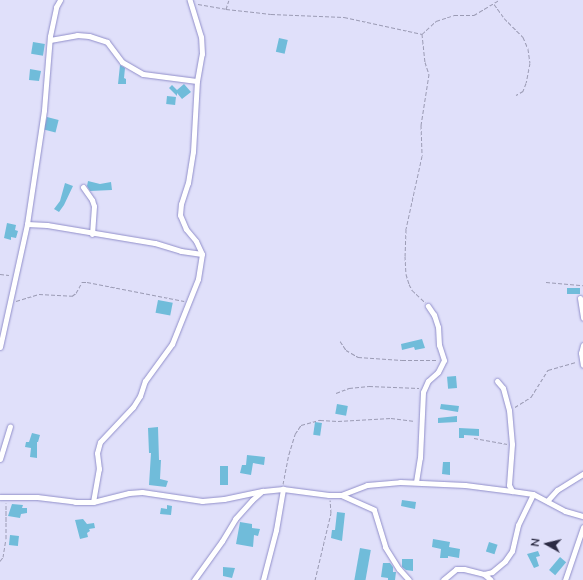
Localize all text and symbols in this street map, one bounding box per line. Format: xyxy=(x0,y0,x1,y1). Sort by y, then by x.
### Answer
north arrow xyxy=(527,524,567,564)
text: N xyxy=(528,537,543,547)

